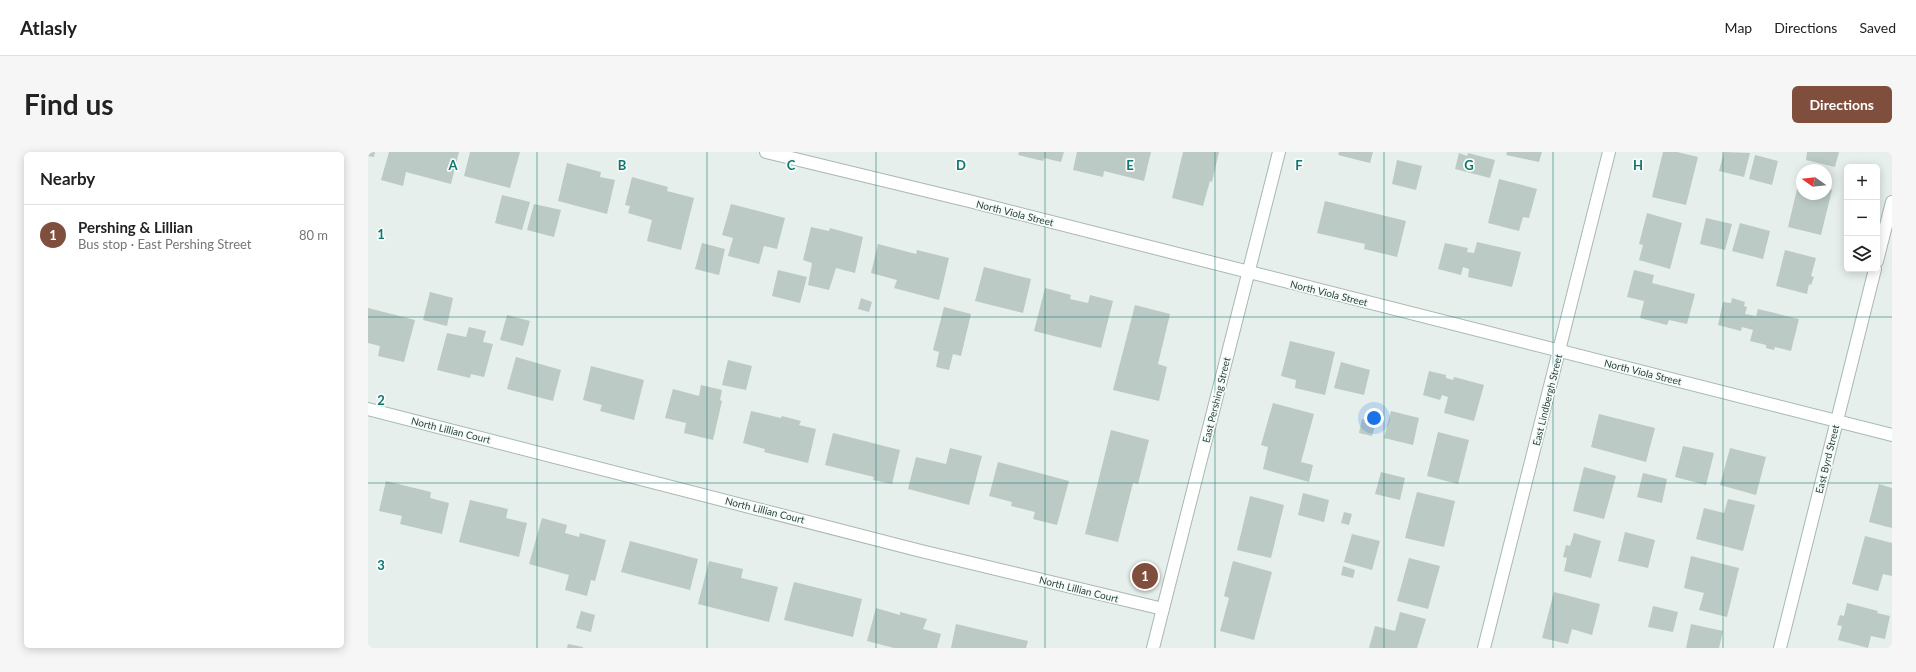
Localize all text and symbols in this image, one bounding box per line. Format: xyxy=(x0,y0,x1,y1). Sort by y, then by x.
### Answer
text: Atlasly xyxy=(20,16,77,39)
text: Map xyxy=(1725,19,1752,36)
text: Directions xyxy=(1774,19,1837,36)
text: Saved xyxy=(1859,19,1896,36)
button: Directions xyxy=(1792,86,1892,123)
text: Find us xyxy=(24,87,114,121)
text: A xyxy=(447,157,458,173)
text: B xyxy=(618,157,627,173)
text: C xyxy=(787,157,796,173)
text: D xyxy=(956,157,966,173)
text: E xyxy=(1126,157,1134,173)
text: F xyxy=(1295,157,1303,173)
text: G xyxy=(1464,157,1474,173)
text: H xyxy=(1633,157,1643,173)
north arrow xyxy=(1796,164,1832,200)
map controls xyxy=(1844,164,1880,272)
button: + xyxy=(1844,164,1880,200)
text: Nearby xyxy=(40,168,95,189)
street label: North Viola Street xyxy=(975,198,1055,229)
button: − xyxy=(1844,200,1880,236)
text: Pershing & Lillian xyxy=(78,218,193,236)
text: 1 xyxy=(377,226,385,242)
text: 1 xyxy=(49,227,57,243)
text: 80 m xyxy=(299,227,328,243)
text: Bus stop · East Pershing Street xyxy=(78,236,252,252)
button: layers xyxy=(1844,236,1880,272)
street label: North Viola Street xyxy=(1289,278,1369,309)
street label: East Lindbergh Street xyxy=(1530,353,1564,447)
street label: East Pershing Street xyxy=(1200,356,1233,444)
street label: North Viola Street xyxy=(1603,357,1683,388)
text: 2 xyxy=(377,392,385,408)
your location xyxy=(1364,408,1384,428)
street label: North Lillian Court xyxy=(410,414,492,446)
street label: East Byrd Street xyxy=(1813,423,1841,495)
street label: North Lillian Court xyxy=(724,494,806,526)
text: 3 xyxy=(377,557,385,573)
pin: 1 xyxy=(1132,561,1158,591)
street label: North Lillian Court xyxy=(1038,573,1120,605)

